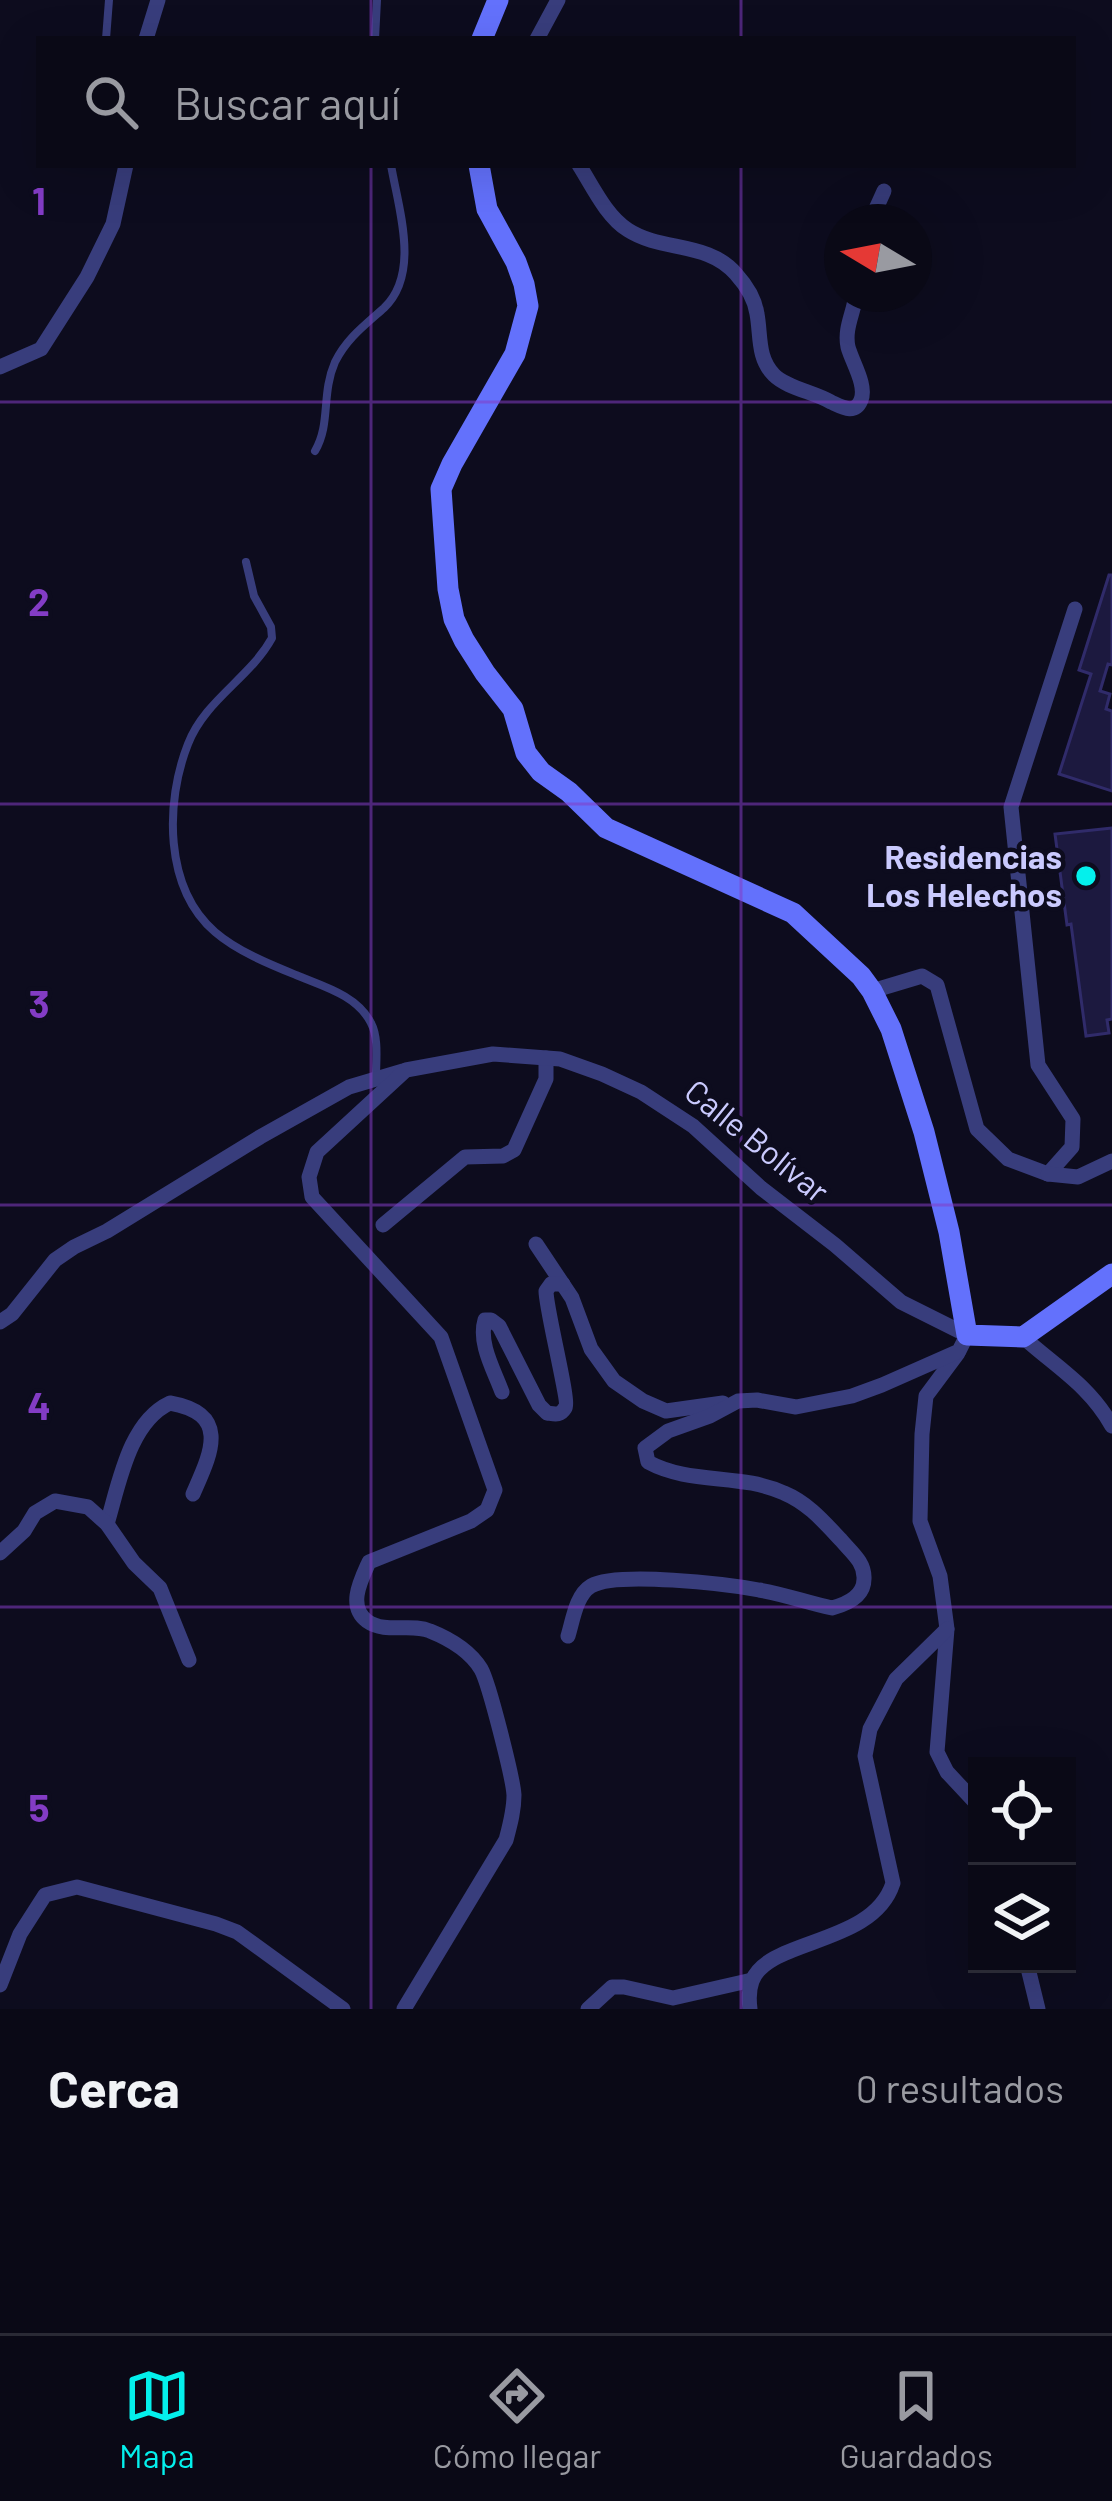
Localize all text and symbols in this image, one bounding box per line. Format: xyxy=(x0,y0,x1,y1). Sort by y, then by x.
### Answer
search box xyxy=(36,36,1076,168)
icon: search xyxy=(78,69,144,135)
text: Buscar aquí xyxy=(174,75,401,129)
text: 1 xyxy=(32,176,46,223)
north arrow xyxy=(824,204,932,312)
text: 2 xyxy=(28,577,50,624)
place label: Residencias Los Helechos xyxy=(866,836,1062,914)
marker: Residencias Los Helechos xyxy=(1073,863,1099,889)
text: 3 xyxy=(28,979,50,1026)
street label: Calle Bolívar xyxy=(678,1070,838,1210)
text: 4 xyxy=(27,1381,51,1428)
map controls xyxy=(968,1757,1076,1973)
button: locate xyxy=(968,1757,1076,1865)
text: 5 xyxy=(28,1783,50,1830)
button: layers xyxy=(968,1865,1076,1973)
text: Cerca xyxy=(48,2057,180,2118)
text: 0 resultados xyxy=(856,2064,1064,2111)
tab: Mapa xyxy=(119,2363,195,2475)
tab: Cómo llegar xyxy=(433,2363,601,2475)
tab: Guardados xyxy=(840,2363,993,2475)

